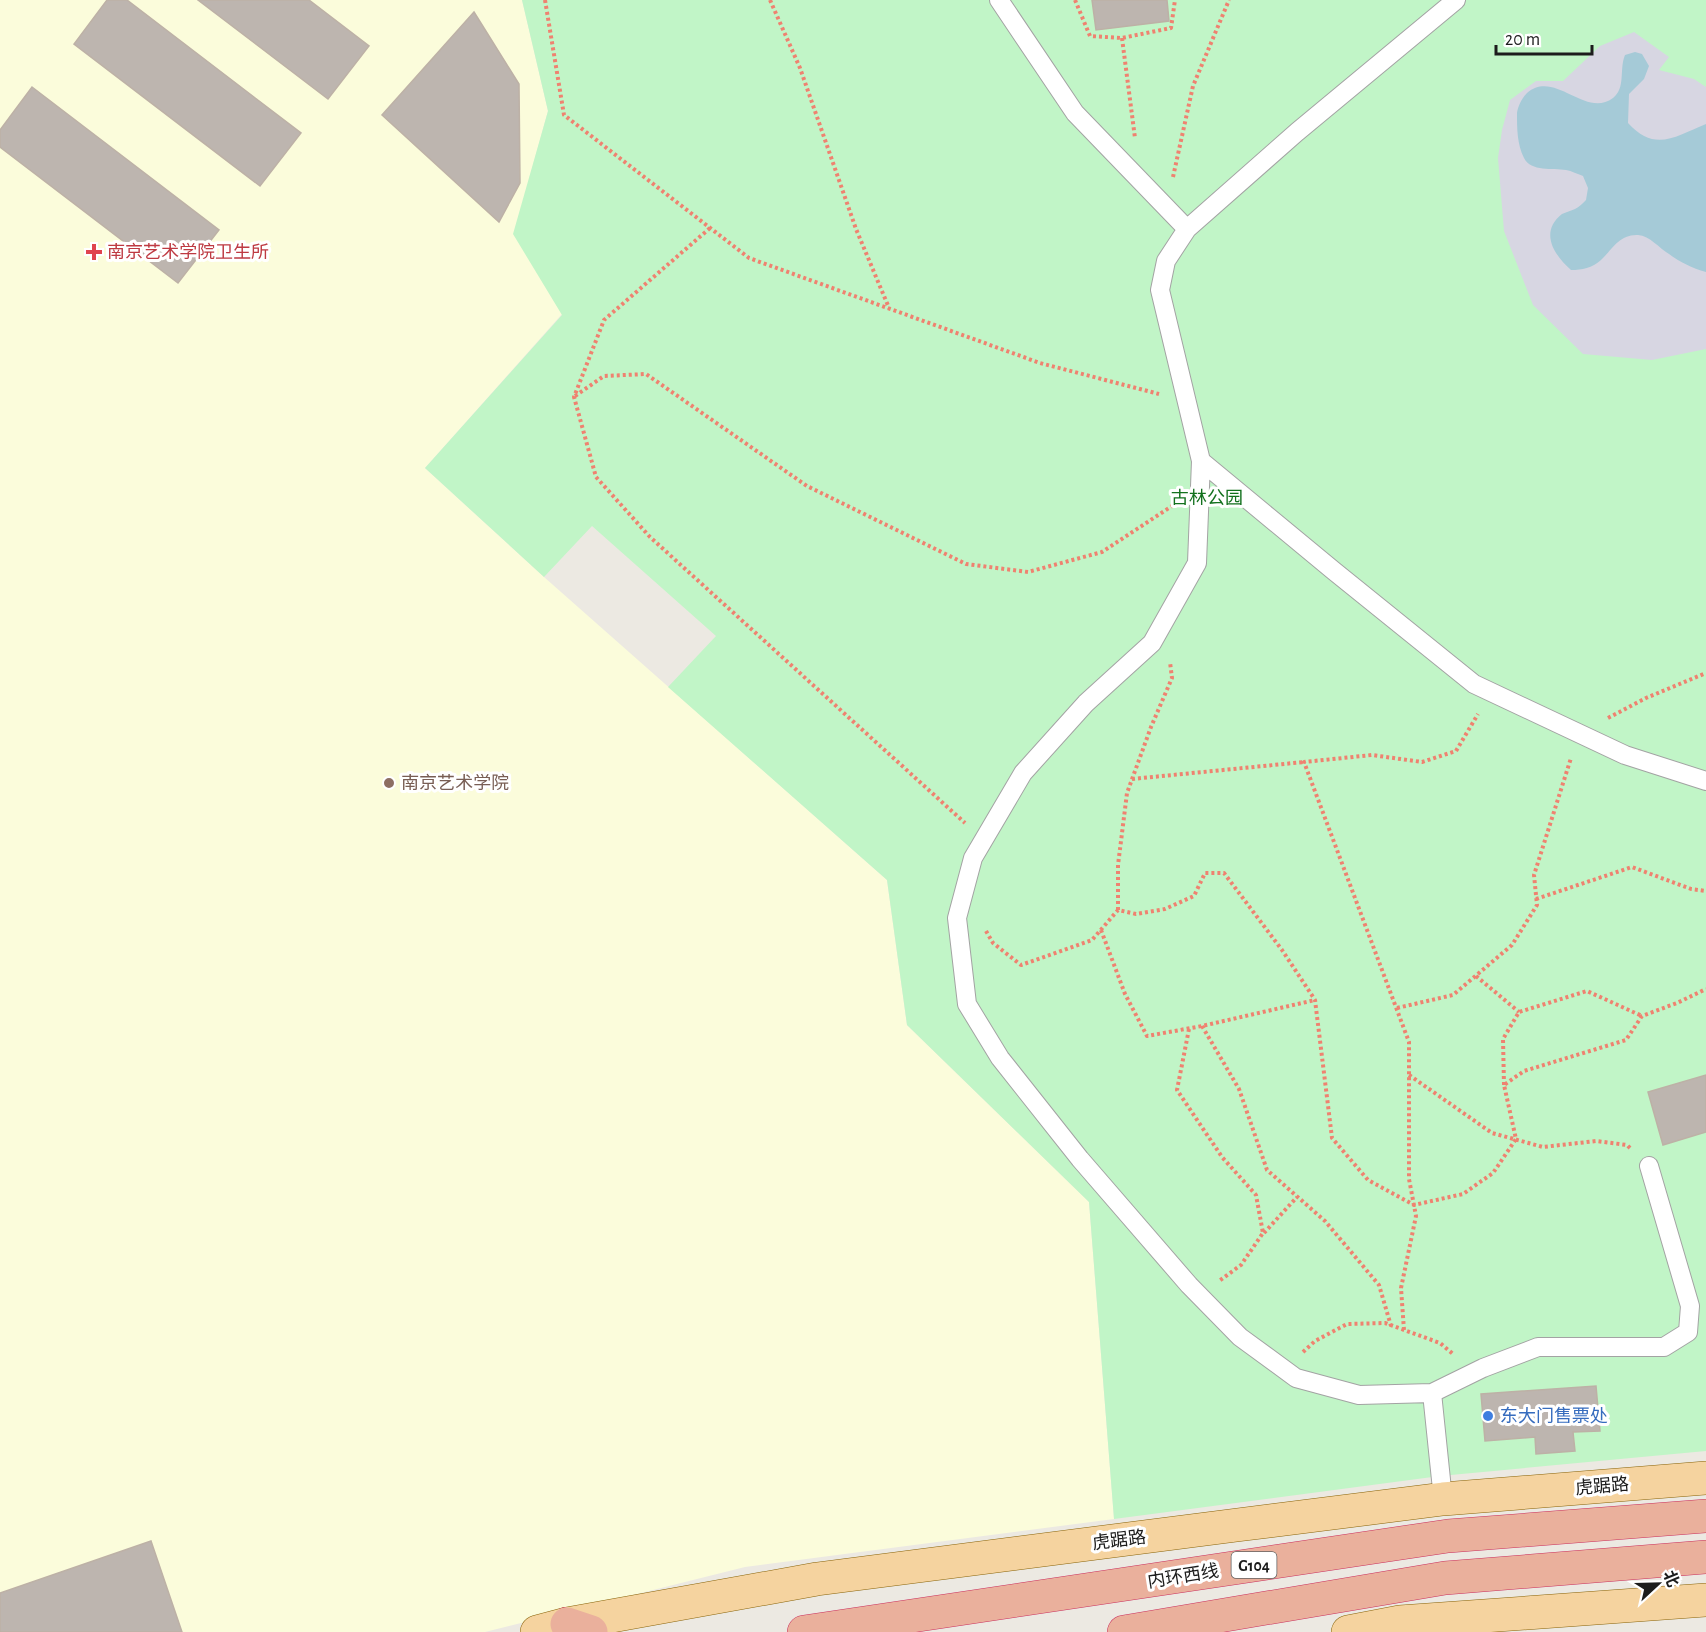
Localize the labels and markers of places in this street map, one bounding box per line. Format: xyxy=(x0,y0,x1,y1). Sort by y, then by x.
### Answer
place label: 南京艺术学院卫生所 xyxy=(107,242,269,262)
marker: 南京艺术学院卫生所 xyxy=(85,243,103,261)
place label: 南京艺术学院 xyxy=(401,773,509,793)
marker: 南京艺术学院 xyxy=(382,776,396,790)
place label: 东大门售票处 xyxy=(1500,1406,1608,1426)
marker: 东大门售票处 xyxy=(1481,1409,1495,1423)

